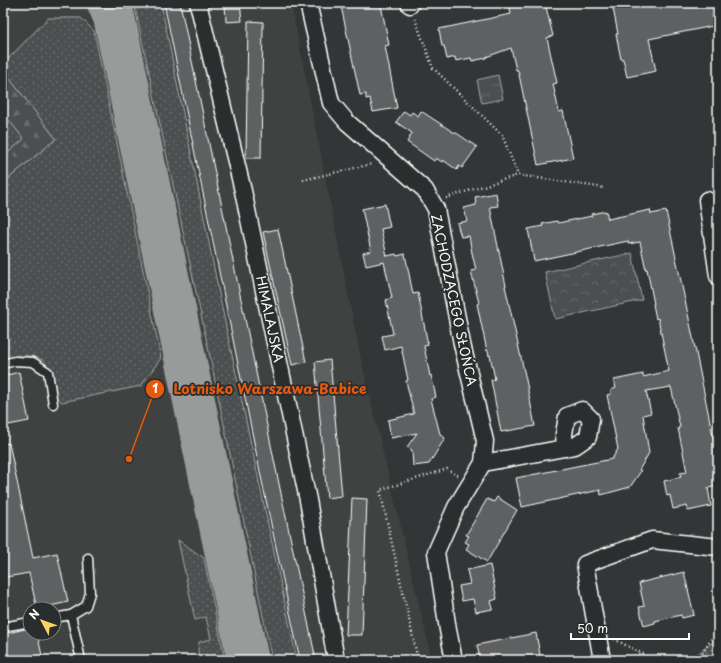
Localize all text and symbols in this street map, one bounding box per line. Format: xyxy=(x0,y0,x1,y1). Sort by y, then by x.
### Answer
street label: ZACHODZĄCEGO SŁOŃCA xyxy=(427,212,482,388)
street label: HIMALAJSKA xyxy=(252,274,289,364)
callout: Lotnisko Warszawa-Babice xyxy=(145,376,375,402)
text: Lotnisko Warszawa-Babice xyxy=(173,378,367,399)
text: 1 xyxy=(152,379,158,397)
north arrow xyxy=(22,601,62,641)
text: N xyxy=(25,605,44,623)
scale bar xyxy=(571,615,689,641)
text: 50 m xyxy=(577,619,608,637)

